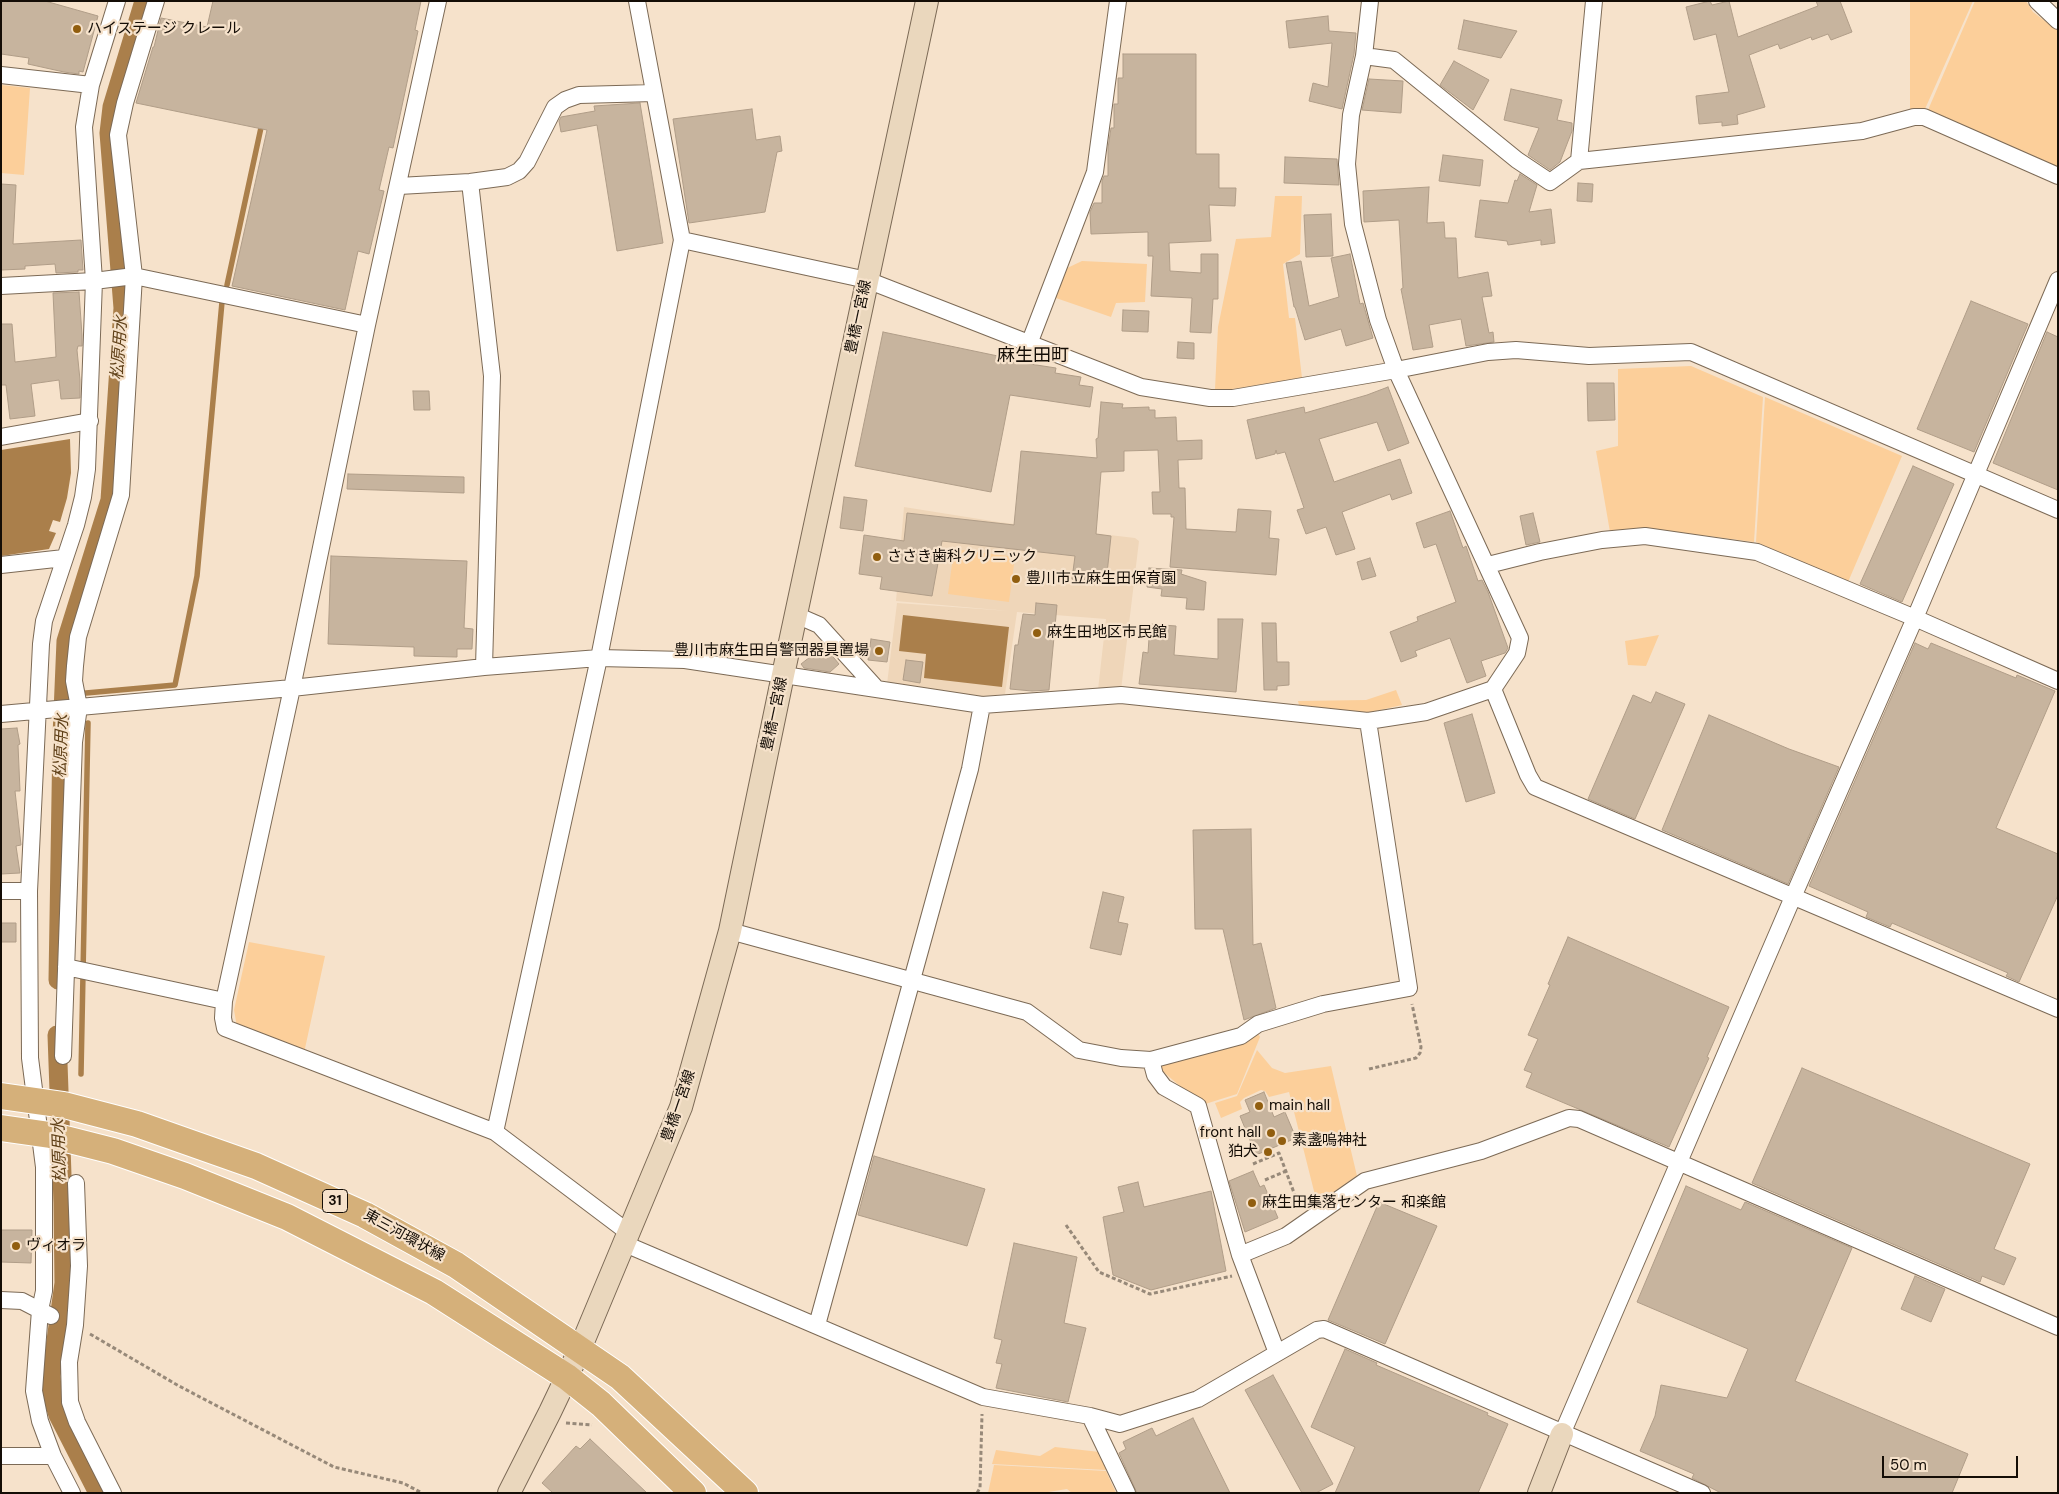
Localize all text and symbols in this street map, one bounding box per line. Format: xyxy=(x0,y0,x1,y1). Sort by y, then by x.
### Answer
place label: ハイステージ クレール xyxy=(87,20,241,38)
marker: ハイステージ クレール xyxy=(71,23,83,35)
street label: 豊橋一宮線 xyxy=(842,278,876,356)
water label: 松原用水 xyxy=(108,315,132,381)
district label: 麻生田町 xyxy=(997,345,1069,367)
place label: ささき歯科クリニック xyxy=(887,548,1037,566)
marker: ささき歯科クリニック xyxy=(871,551,883,563)
place label: 豊川市立麻生田保育園 xyxy=(1026,570,1176,588)
marker: 豊川市立麻生田保育園 xyxy=(1010,573,1022,585)
place label: 麻生田地区市民館 xyxy=(1047,624,1167,642)
marker: 麻生田地区市民館 xyxy=(1031,627,1043,639)
place label: 豊川市麻生田自警団器具置場 xyxy=(674,642,869,660)
marker: 豊川市麻生田自警団器具置場 xyxy=(873,645,885,657)
street label: 豊橋一宮線 xyxy=(758,675,792,753)
water label: 松原用水 xyxy=(51,714,73,778)
street label: 豊橋一宮線 xyxy=(658,1068,700,1144)
place label: main hall xyxy=(1269,1097,1330,1115)
marker: main hall xyxy=(1253,1100,1265,1112)
water label: 松原用水 xyxy=(49,1119,71,1183)
place label: front hall xyxy=(1200,1124,1261,1142)
marker: front hall xyxy=(1265,1127,1277,1139)
place label: 素盞嗚神社 xyxy=(1292,1132,1367,1150)
marker: 素盞嗚神社 xyxy=(1276,1135,1288,1147)
place label: 狛犬 xyxy=(1228,1143,1258,1161)
marker: 狛犬 xyxy=(1262,1146,1274,1158)
road number: 31 xyxy=(322,1190,348,1212)
place label: 麻生田集落センター 和楽館 xyxy=(1262,1194,1446,1212)
marker: 麻生田集落センター 和楽館 xyxy=(1246,1197,1258,1209)
street label: 東三河環状線 xyxy=(360,1206,448,1266)
place label: ヴィオラ xyxy=(26,1237,86,1255)
marker: ヴィオラ xyxy=(10,1240,22,1252)
scale bar xyxy=(1884,1446,2020,1478)
text: 50 m xyxy=(1890,1455,1927,1475)

